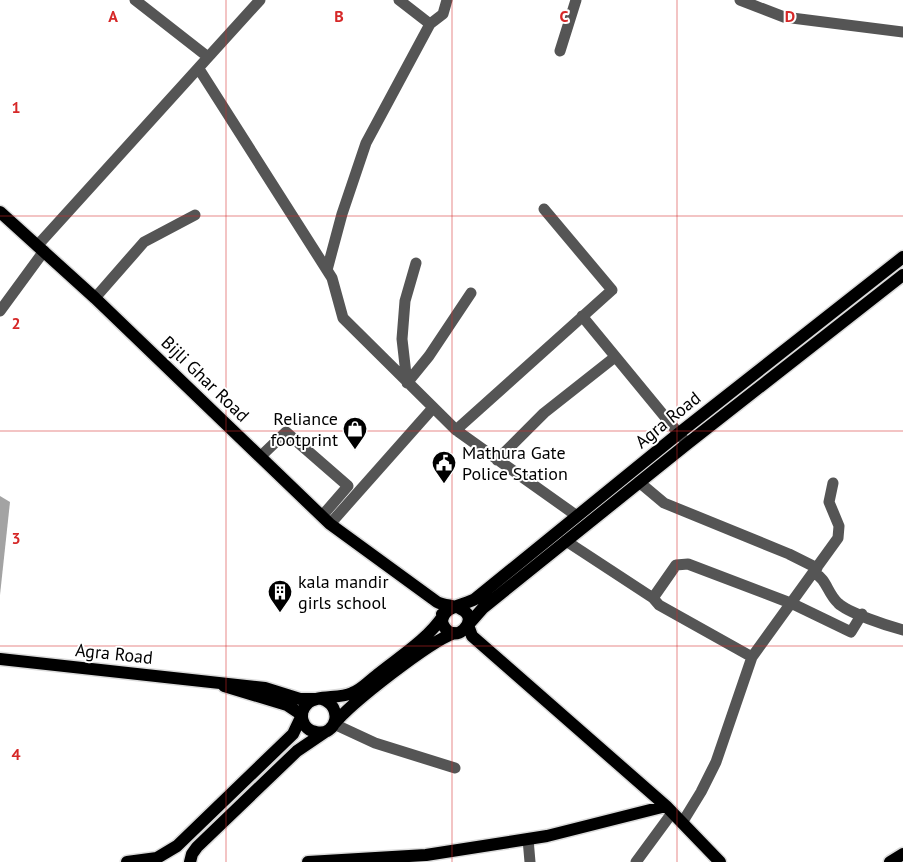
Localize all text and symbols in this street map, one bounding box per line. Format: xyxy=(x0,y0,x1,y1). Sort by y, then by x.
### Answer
text: A xyxy=(108,6,118,26)
text: B xyxy=(334,6,344,26)
text: C xyxy=(560,6,569,26)
text: D xyxy=(785,6,795,26)
text: 1 xyxy=(11,97,21,117)
text: 2 xyxy=(11,313,21,333)
street label: Bijli Ghar Road xyxy=(156,331,254,426)
street label: Agra Road xyxy=(630,386,705,453)
place label: Reliance footprint xyxy=(270,407,338,451)
shop icon: Reliance footprint xyxy=(342,416,368,450)
place label: Mathura Gate Police Station xyxy=(462,441,568,485)
public building icon: Mathura Gate Police Station xyxy=(431,450,457,484)
text: 3 xyxy=(11,528,21,548)
place label: kala mandir girls school xyxy=(298,570,389,614)
building icon: kala mandir girls school xyxy=(267,579,293,613)
street label: Agra Road xyxy=(74,638,154,669)
text: 4 xyxy=(11,744,21,764)

